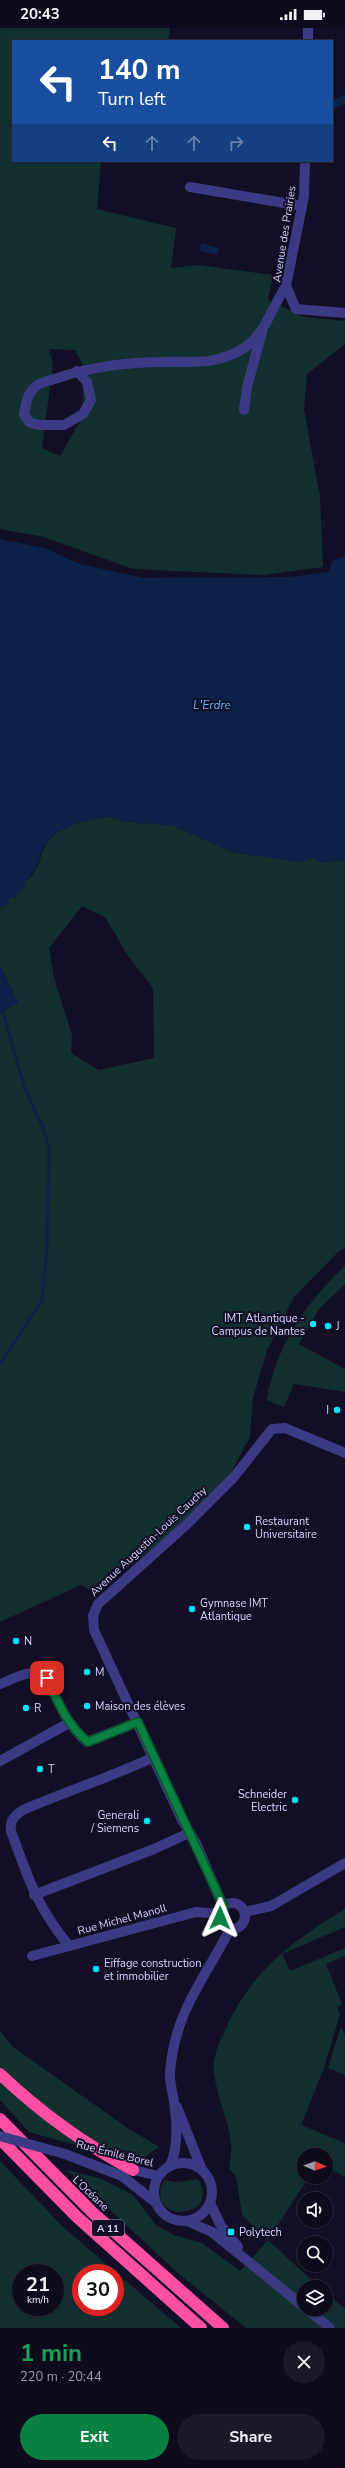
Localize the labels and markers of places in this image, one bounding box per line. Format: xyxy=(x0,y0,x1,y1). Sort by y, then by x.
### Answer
place label: IMT Atlantique - Campus de Nantes xyxy=(212,1311,305,1339)
marker: IMT Atlantique - Campus de Nantes xyxy=(308,1319,318,1329)
place label: J xyxy=(335,1319,340,1334)
marker: J xyxy=(323,1321,333,1331)
place label: I xyxy=(326,1403,329,1418)
marker: I xyxy=(332,1405,342,1415)
place label: Restaurant Universitaire xyxy=(255,1514,317,1542)
marker: Restaurant Universitaire xyxy=(242,1522,252,1532)
place label: Gymnase IMT Atlantique xyxy=(200,1596,268,1624)
marker: Gymnase IMT Atlantique xyxy=(187,1604,197,1614)
place label: N xyxy=(24,1634,32,1649)
marker: N xyxy=(11,1636,21,1646)
pin xyxy=(30,1661,64,1695)
place label: M xyxy=(95,1665,104,1680)
marker: M xyxy=(82,1667,92,1677)
place label: Maison des élèves xyxy=(95,1699,185,1714)
place label: R xyxy=(34,1701,42,1716)
marker: Maison des élèves xyxy=(82,1701,92,1711)
marker: R xyxy=(21,1703,31,1713)
place label: T xyxy=(48,1762,55,1777)
marker: T xyxy=(35,1764,45,1774)
place label: Schneider Electric xyxy=(238,1787,287,1815)
marker: Schneider Electric xyxy=(290,1795,300,1805)
place label: Generali / Siemens xyxy=(90,1808,139,1836)
marker: Generali / Siemens xyxy=(142,1816,152,1826)
place label: Eiffage construction et immobilier xyxy=(104,1956,201,1984)
marker: Eiffage construction et immobilier xyxy=(91,1964,101,1974)
place label: Polytech xyxy=(239,2225,282,2240)
marker: Polytech xyxy=(226,2227,236,2237)

